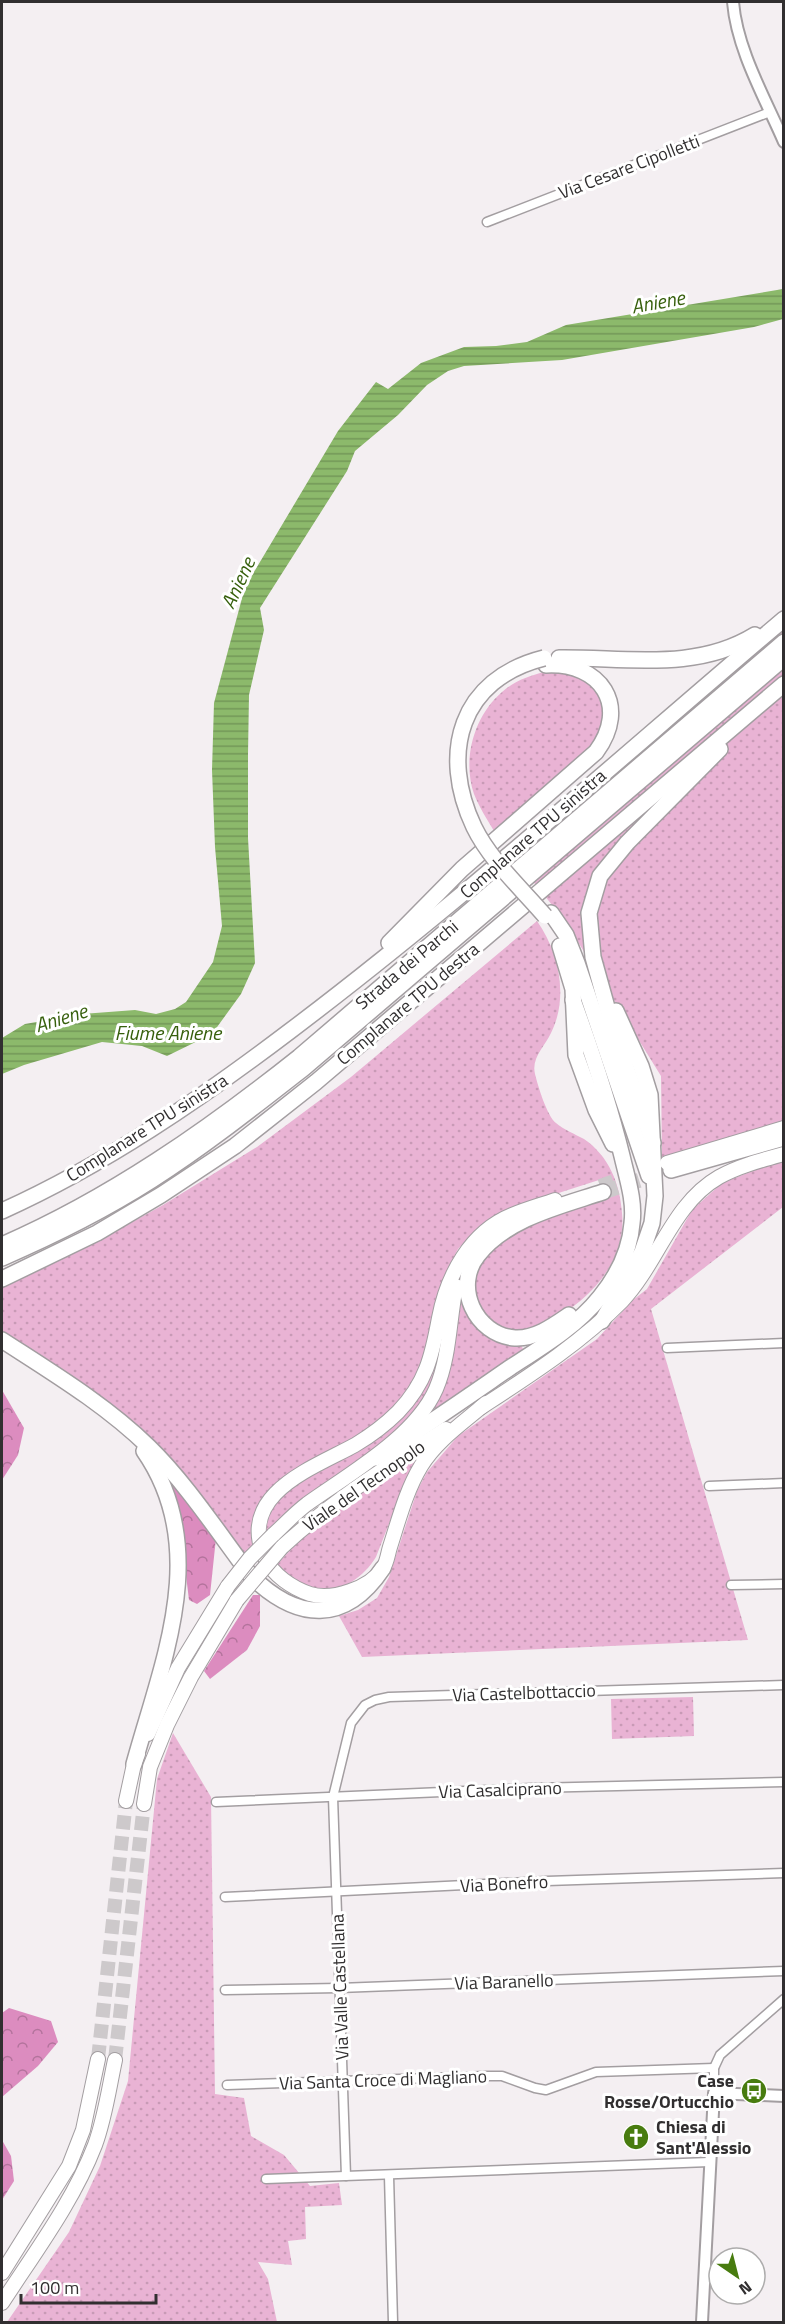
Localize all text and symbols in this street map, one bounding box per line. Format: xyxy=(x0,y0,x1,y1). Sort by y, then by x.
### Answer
street label: Via Cesare Cipolletti xyxy=(554,127,703,206)
water label: Aniene xyxy=(629,281,689,321)
water label: Aniene xyxy=(212,550,264,614)
street label: Complanare TPU sinistra xyxy=(454,762,612,905)
street label: Strada dei Parchi xyxy=(349,913,464,1016)
street label: Complanare TPU destra xyxy=(330,936,485,1071)
water label: Aniene xyxy=(31,994,93,1040)
water label: Fiume Aniene xyxy=(115,1017,223,1048)
street label: Complanare TPU sinistra xyxy=(61,1067,233,1188)
street label: Viale del Tecnopolo xyxy=(297,1433,430,1538)
street label: Via Castelbottaccio xyxy=(452,1677,596,1709)
street label: Via Casalciprano xyxy=(438,1774,562,1805)
street label: Via Bonefro xyxy=(459,1868,549,1899)
street label: Via Valle Castellana xyxy=(323,1913,356,2061)
street label: Via Baranello xyxy=(454,1966,554,1997)
street label: Via Santa Croce di Magliano xyxy=(278,2062,488,2097)
place label: Case Rosse/Ortucchio xyxy=(604,2067,734,2115)
bus stop icon: Case Rosse/Ortucchio xyxy=(739,2076,769,2106)
place label: Chiesa di Sant'Alessio xyxy=(656,2113,751,2161)
church icon: Chiesa di Sant'Alessio xyxy=(621,2122,651,2152)
north arrow xyxy=(707,2246,767,2306)
scale bar xyxy=(21,2267,156,2305)
text: 100 m xyxy=(30,2274,79,2301)
text: N xyxy=(734,2275,757,2301)

